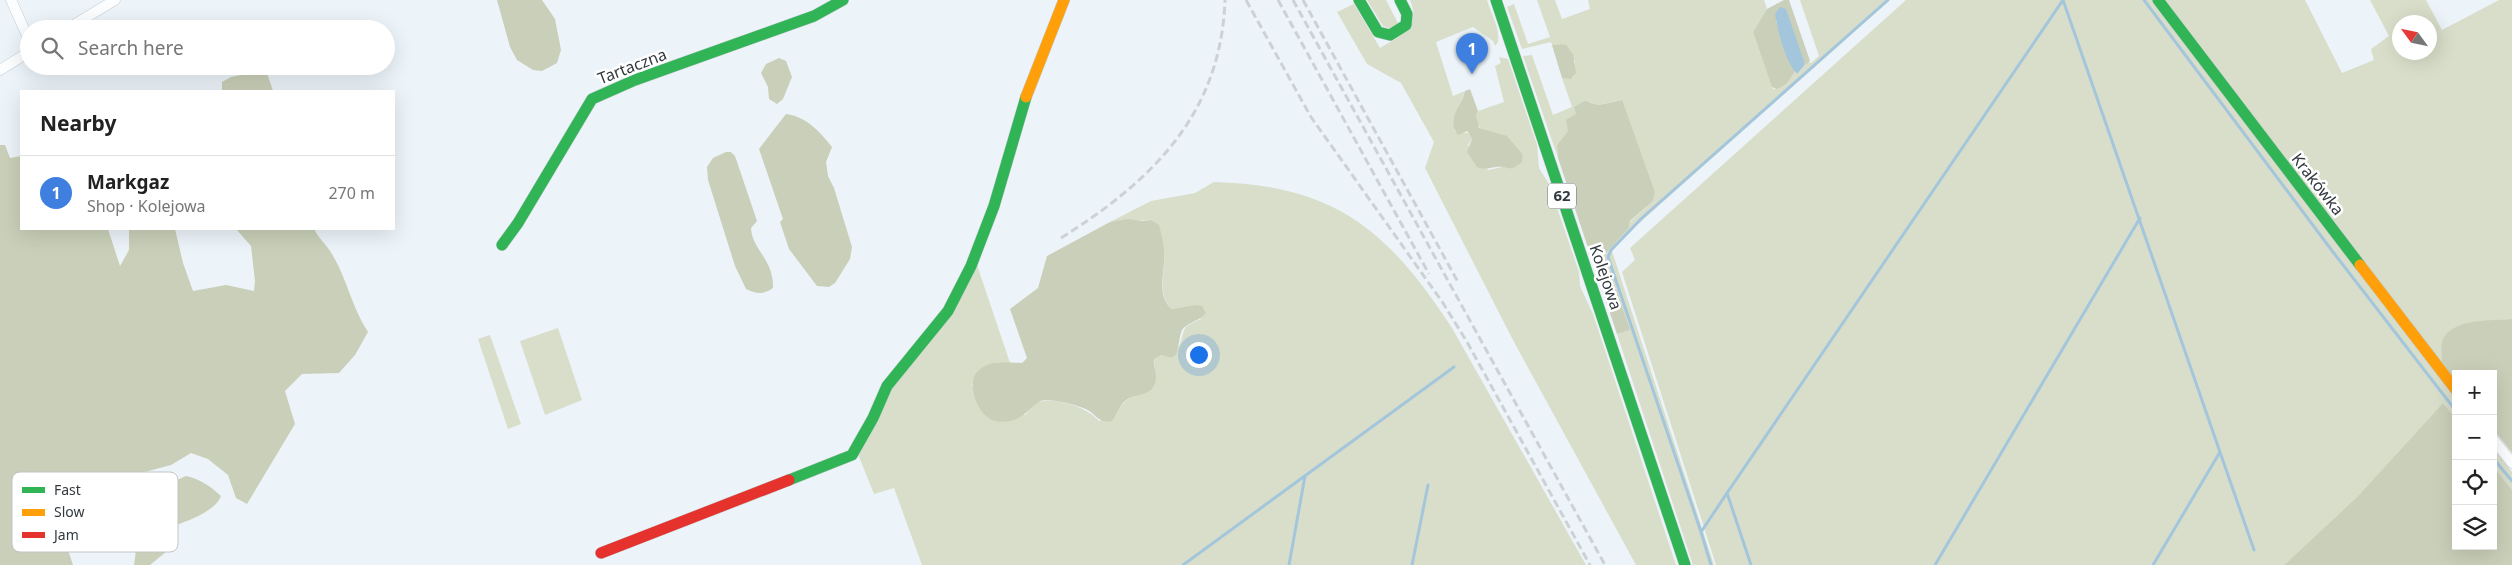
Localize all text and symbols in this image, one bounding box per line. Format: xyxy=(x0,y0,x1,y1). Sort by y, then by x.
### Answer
north arrow xyxy=(2392,15,2437,60)
search box xyxy=(20,20,395,75)
pin: 1 xyxy=(1456,33,1488,74)
icon: search xyxy=(38,34,66,62)
text: Search here xyxy=(78,35,184,61)
street label: Tartaczna xyxy=(594,43,670,89)
text: Nearby xyxy=(40,109,116,137)
street label: Krakówka xyxy=(2287,148,2349,220)
text: Markgaz xyxy=(87,169,169,195)
text: 1 xyxy=(51,182,61,204)
text: 270 m xyxy=(328,182,375,204)
road number: 62 xyxy=(1548,184,1576,208)
text: Shop · Kolejowa xyxy=(87,195,206,217)
street label: Kolejowa xyxy=(1585,241,1627,313)
your location xyxy=(1186,342,1212,368)
map controls xyxy=(2452,370,2497,550)
button: + xyxy=(2452,370,2497,415)
button: − xyxy=(2452,415,2497,460)
button: locate xyxy=(2452,460,2497,505)
legend xyxy=(12,472,178,552)
text: Fast xyxy=(54,480,81,499)
text: Slow xyxy=(54,502,85,521)
button: layers xyxy=(2452,505,2497,550)
text: Jam xyxy=(52,525,79,544)

